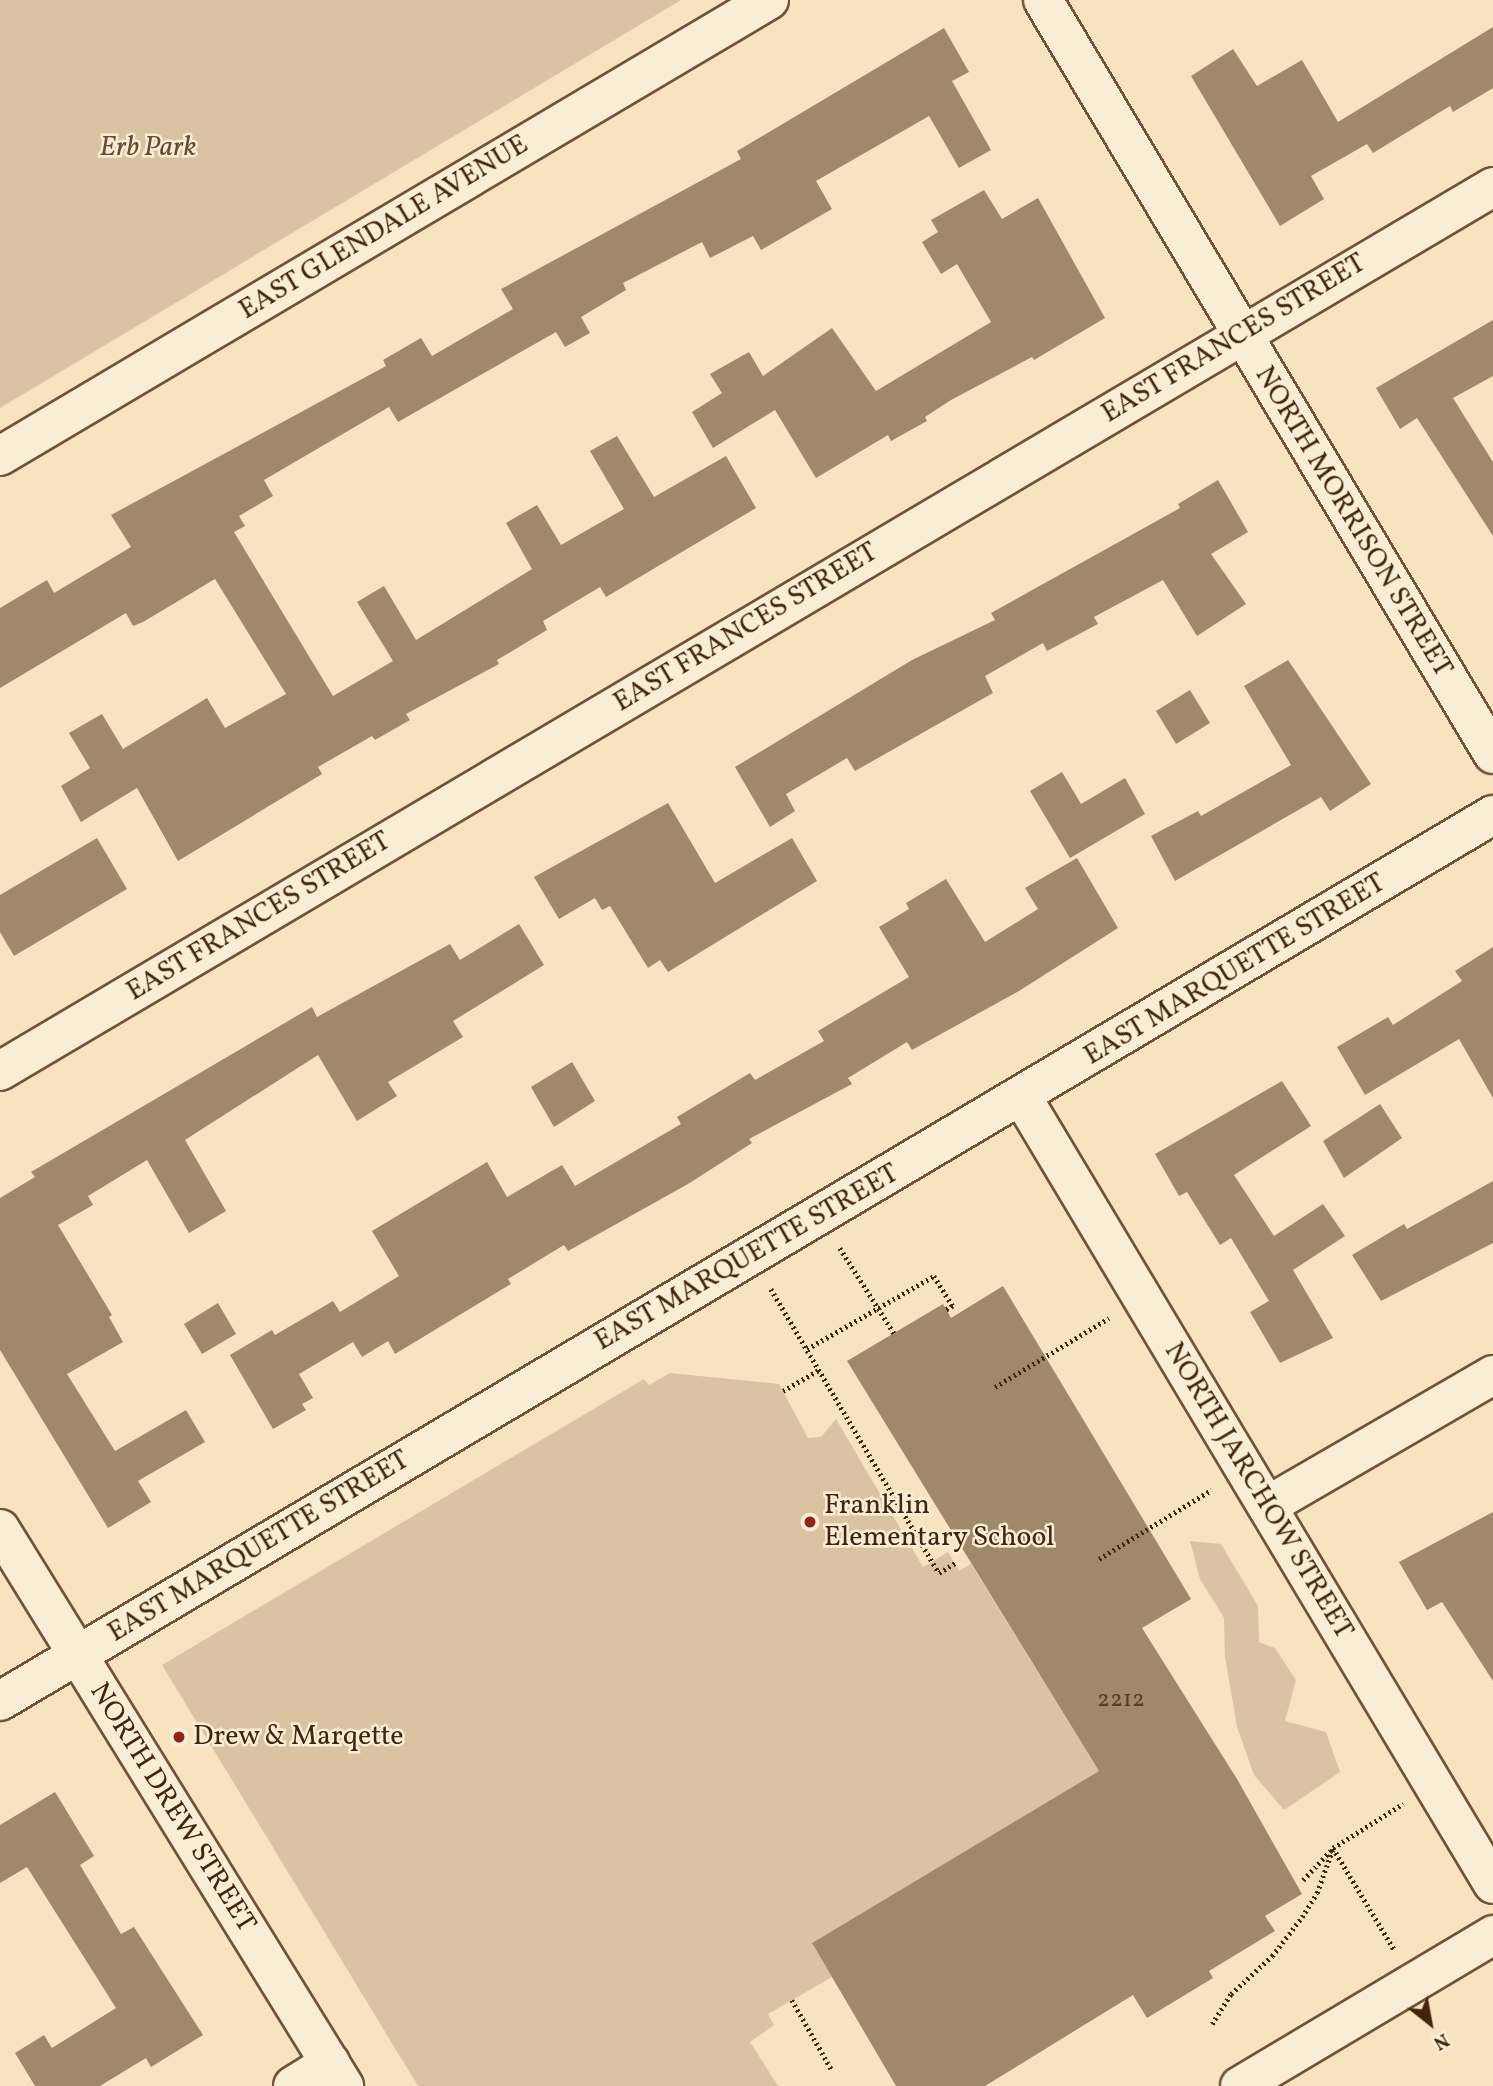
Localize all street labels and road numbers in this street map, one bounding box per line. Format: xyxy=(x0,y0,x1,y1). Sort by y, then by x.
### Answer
street label: EAST GLENDALE AVENUE xyxy=(233,128,535,328)
street label: EAST FRANCES STREET xyxy=(1096,247,1372,431)
street label: NORTH MORRISON STREET xyxy=(1247,361,1459,683)
street label: EAST FRANCES STREET xyxy=(608,536,884,720)
street label: EAST FRANCES STREET xyxy=(121,825,397,1009)
street label: EAST MARQUETTE STREET xyxy=(1078,866,1392,1074)
street label: EAST MARQUETTE STREET xyxy=(589,1157,905,1359)
street label: NORTH JARCHOW STREET xyxy=(1156,1336,1360,1646)
street label: EAST MARQUETTE STREET xyxy=(102,1443,416,1651)
street label: NORTH DREW STREET xyxy=(81,1677,263,1939)

